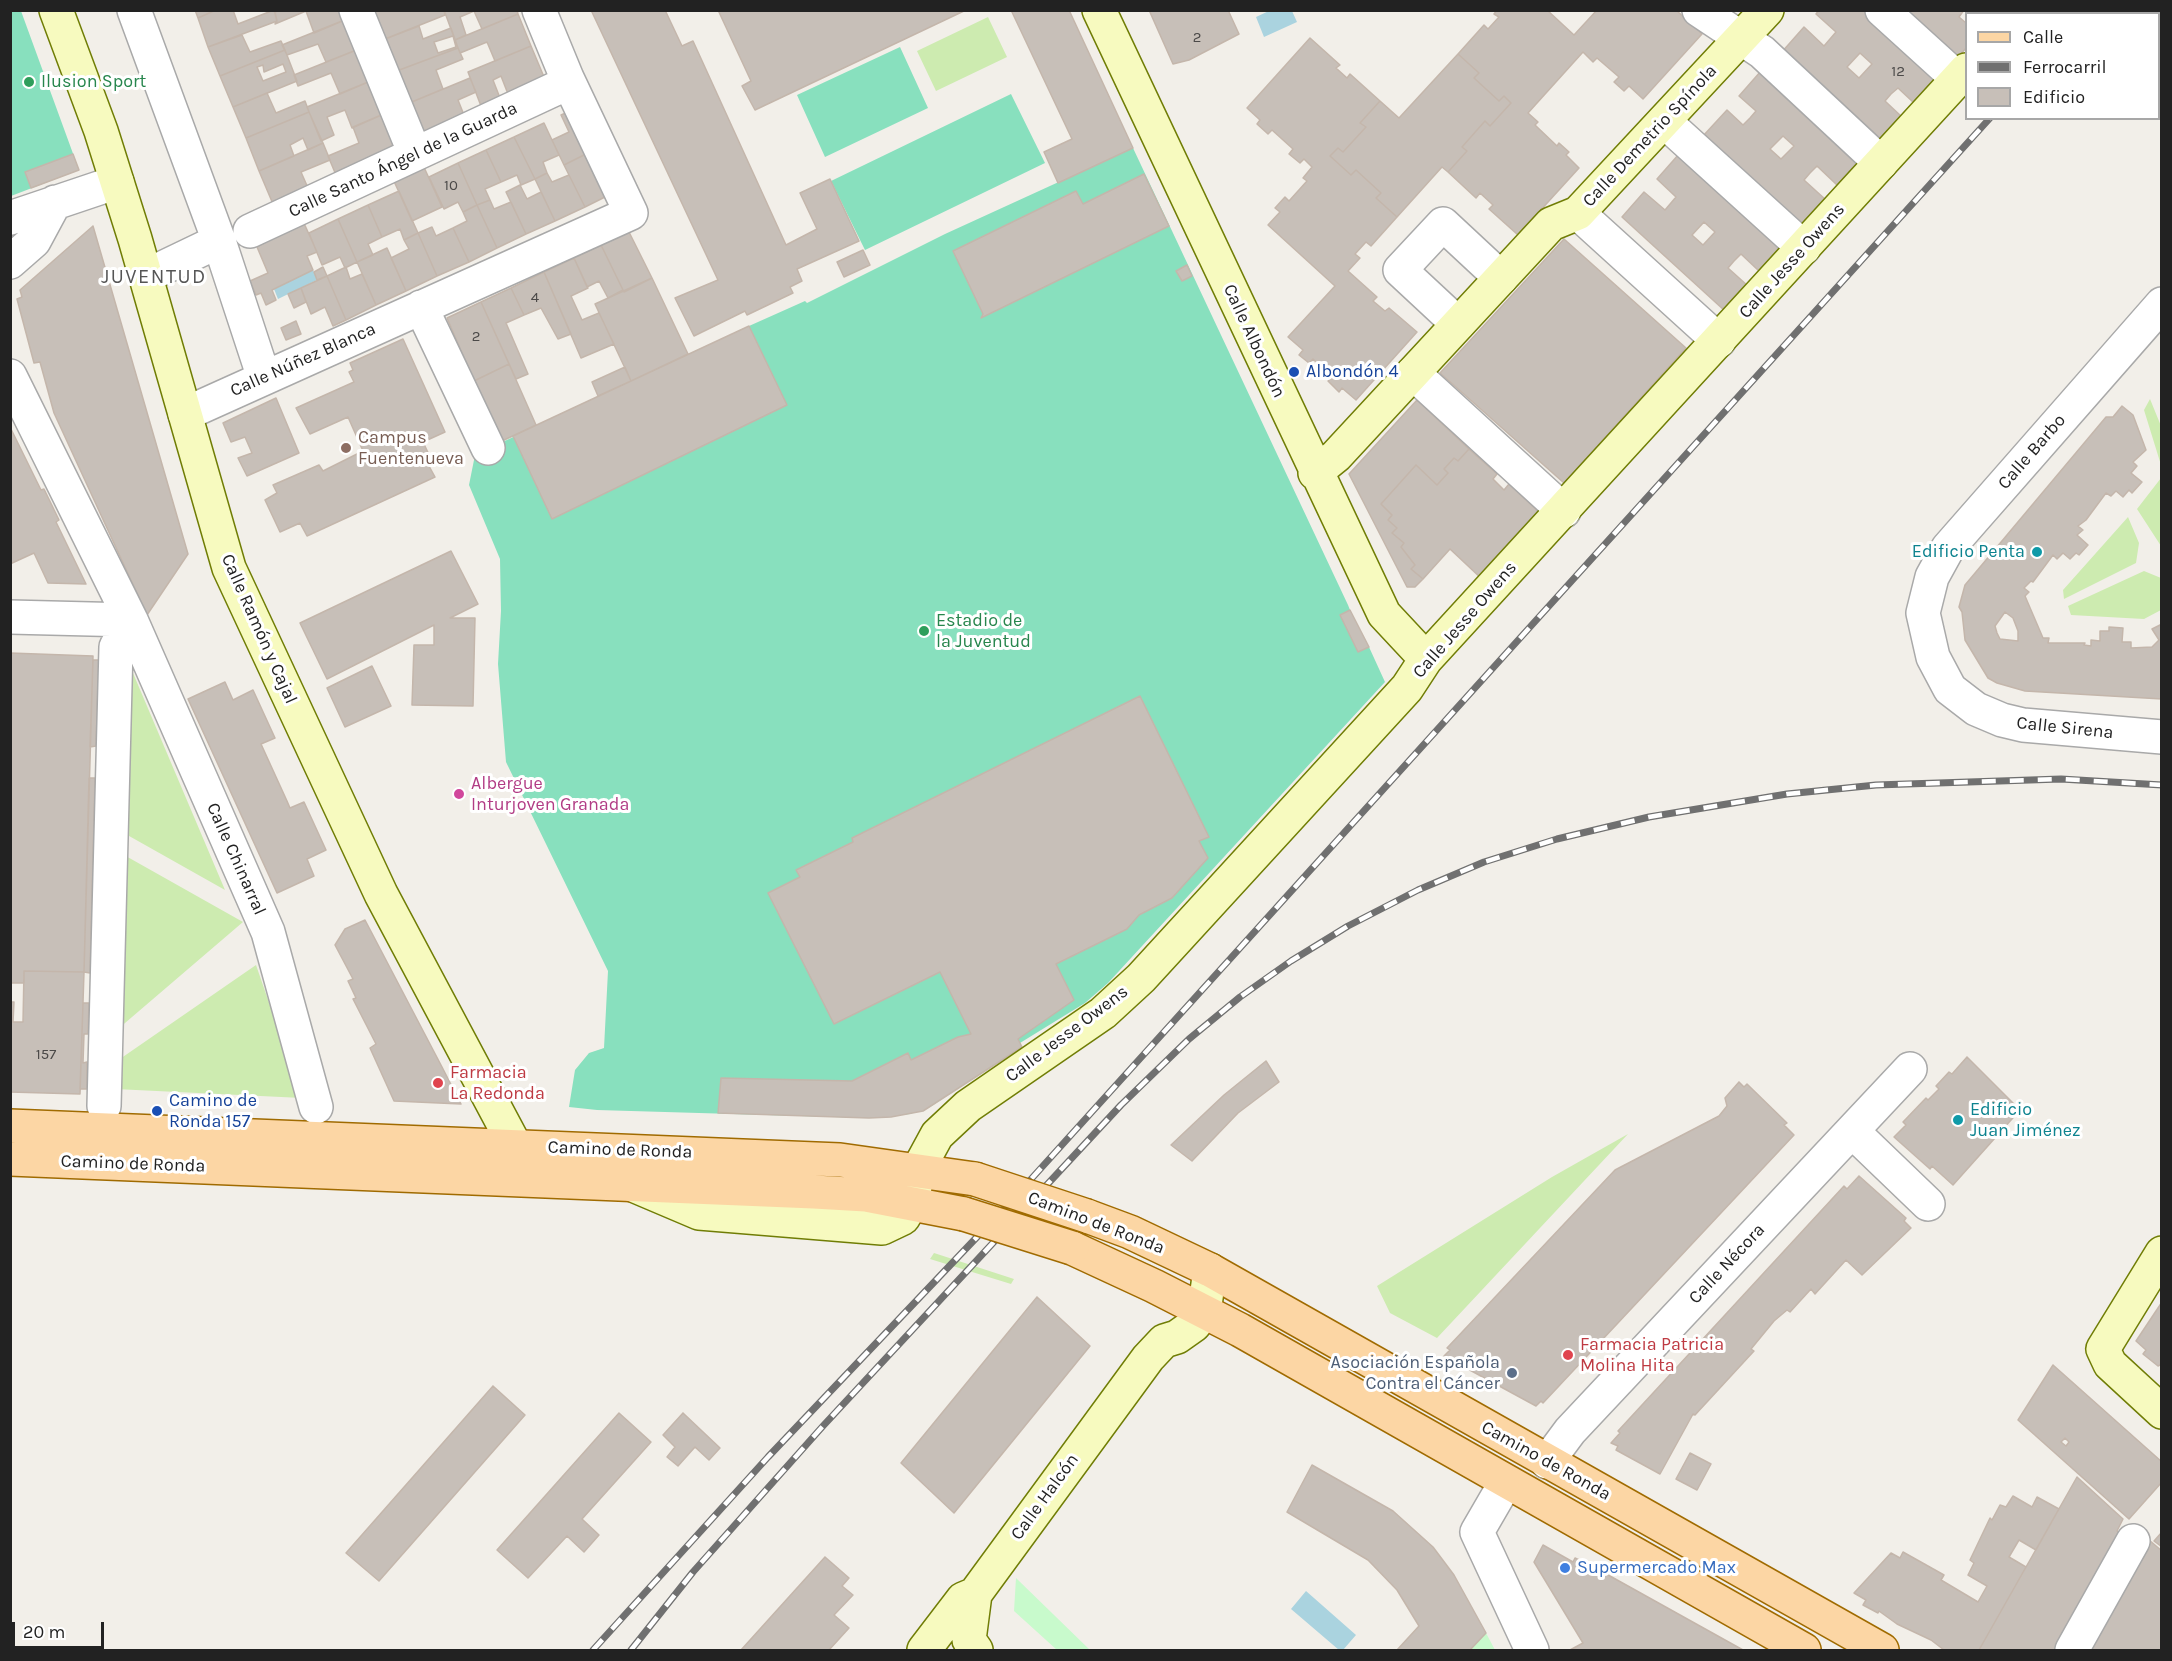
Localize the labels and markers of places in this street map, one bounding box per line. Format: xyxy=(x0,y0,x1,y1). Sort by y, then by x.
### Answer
place label: Ilusion Sport xyxy=(41,71,146,93)
marker: Ilusion Sport xyxy=(22,75,36,89)
place label: Albondón 4 xyxy=(1306,361,1398,383)
marker: Albondón 4 xyxy=(1287,365,1301,379)
place label: Campus Fuentenueva xyxy=(358,427,464,470)
marker: Campus Fuentenueva xyxy=(339,441,353,455)
place label: Edificio Penta xyxy=(1912,541,2025,563)
marker: Edificio Penta xyxy=(2030,545,2044,559)
place label: Estadio de la Juventud xyxy=(936,610,1031,652)
marker: Estadio de la Juventud xyxy=(917,624,931,638)
place label: Albergue Inturjoven Granada xyxy=(471,773,629,816)
marker: Albergue Inturjoven Granada xyxy=(452,787,466,801)
place label: Farmacia La Redonda xyxy=(450,1062,545,1104)
marker: Farmacia La Redonda xyxy=(431,1076,445,1090)
place label: Camino de Ronda 157 xyxy=(169,1090,257,1132)
place label: Edificio Juan Jiménez xyxy=(1970,1099,2081,1142)
marker: Camino de Ronda 157 xyxy=(150,1104,164,1118)
marker: Edificio Juan Jiménez xyxy=(1951,1113,1965,1127)
place label: Farmacia Patricia Molina Hita xyxy=(1580,1334,1724,1376)
marker: Farmacia Patricia Molina Hita xyxy=(1561,1348,1575,1362)
place label: Asociación Española Contra el Cáncer xyxy=(1331,1352,1500,1394)
marker: Asociación Española Contra el Cáncer xyxy=(1505,1366,1519,1380)
place label: Supermercado Max xyxy=(1577,1557,1736,1579)
marker: Supermercado Max xyxy=(1558,1561,1572,1575)

